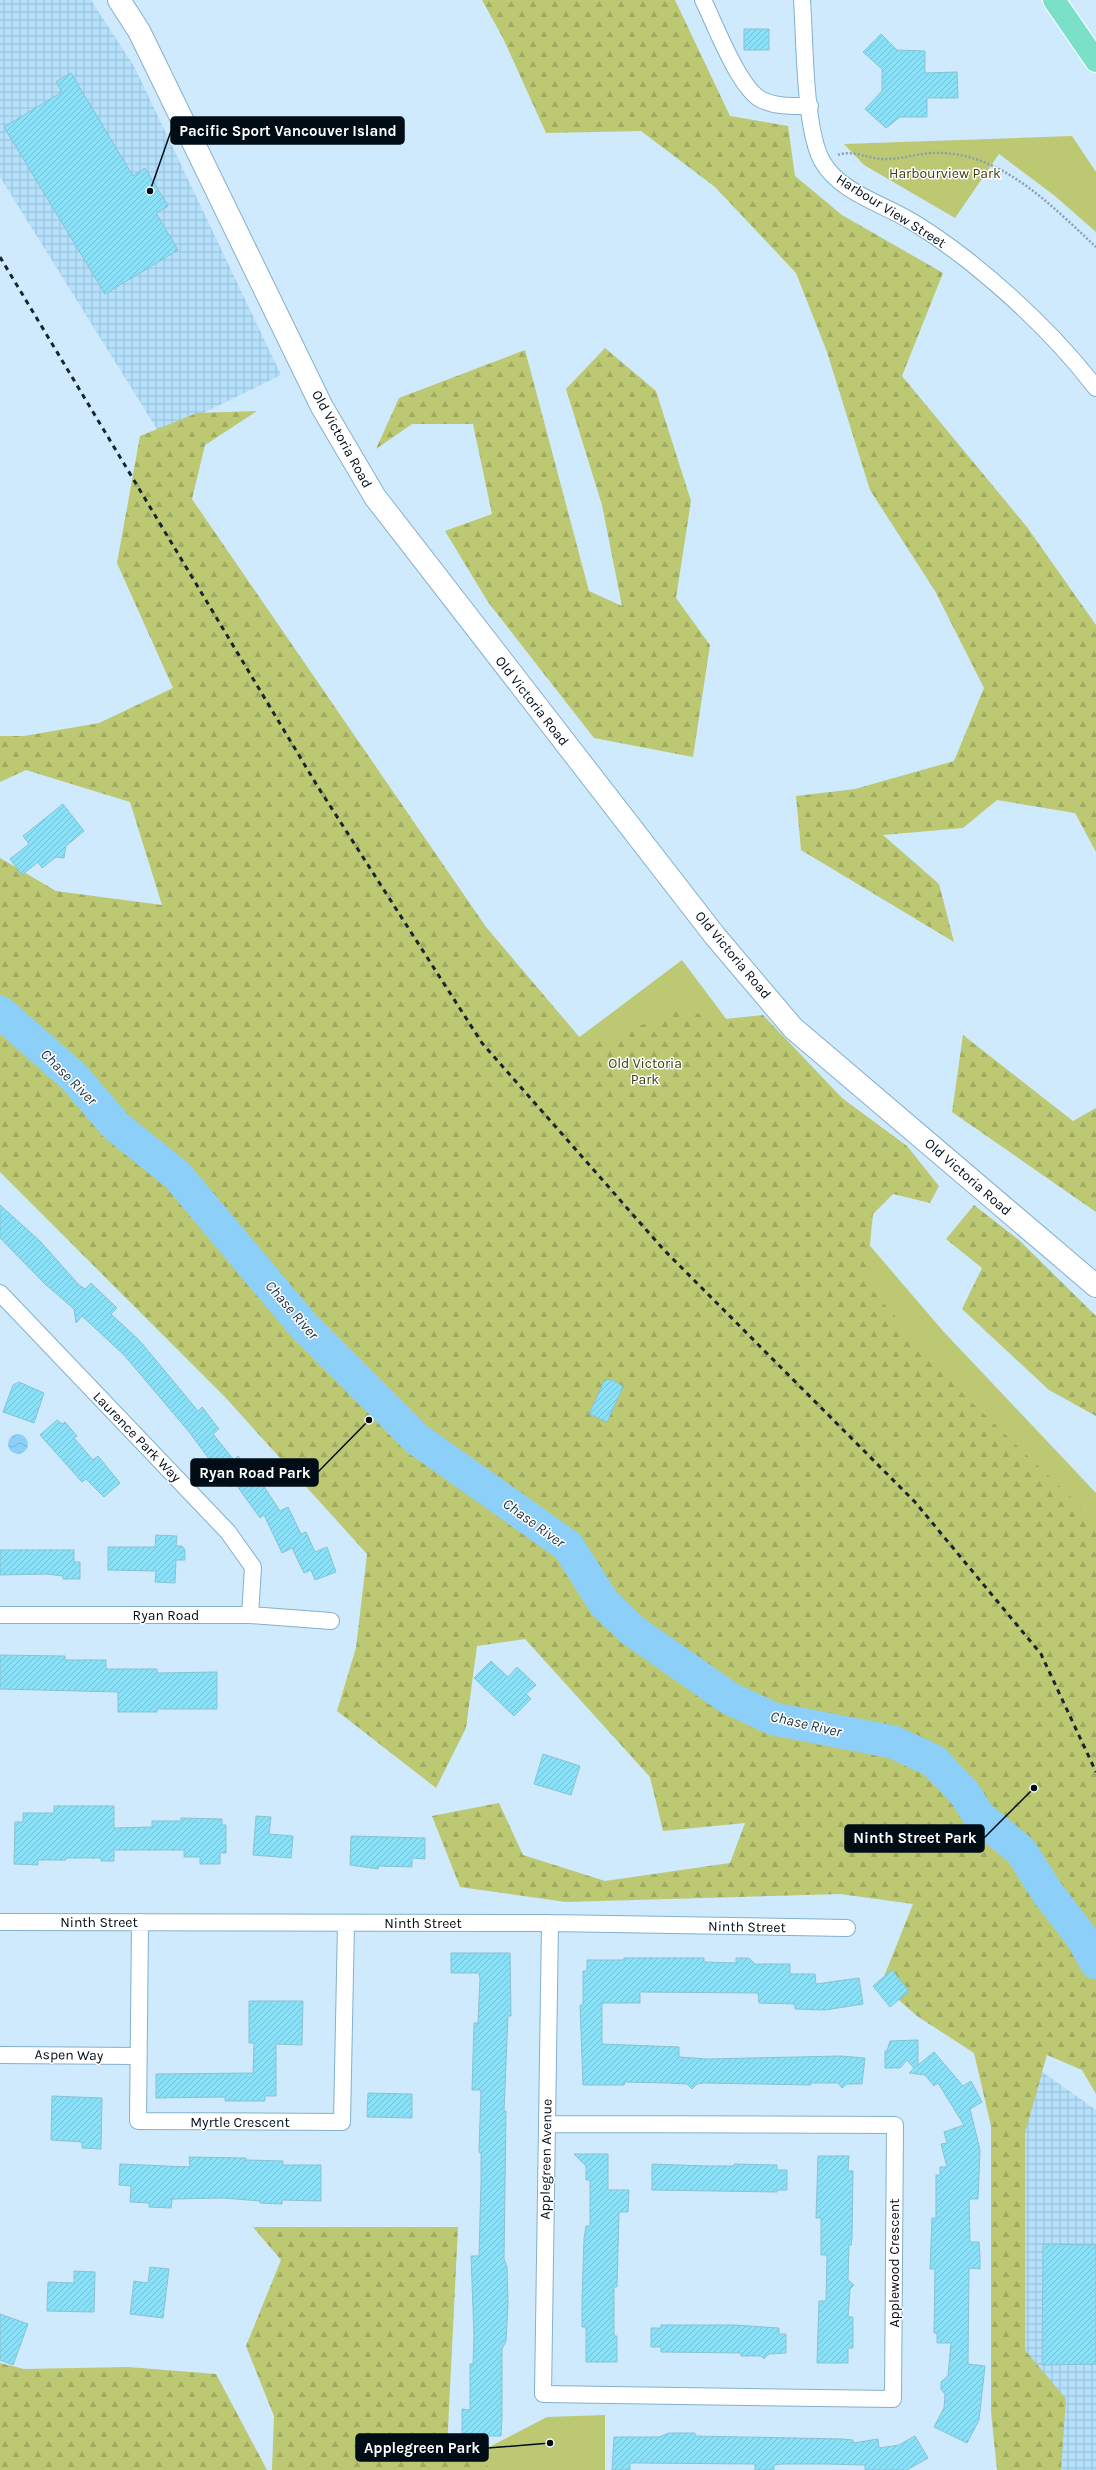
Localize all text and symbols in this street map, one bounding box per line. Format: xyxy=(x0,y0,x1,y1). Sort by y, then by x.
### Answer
callout: Pacific Sport Vancouver Island xyxy=(171,117,404,144)
text: Pacific Sport Vancouver Island xyxy=(179,122,397,140)
park label: Harbourview Park xyxy=(889,165,1001,182)
street label: Harbour View Street xyxy=(833,170,949,252)
street label: Old Victoria Road xyxy=(308,387,376,491)
street label: Old Victoria Road xyxy=(492,653,572,749)
street label: Old Victoria Road xyxy=(691,908,775,1002)
water label: Chase River xyxy=(37,1045,102,1110)
park label: Old Victoria Park xyxy=(608,1055,682,1088)
street label: Old Victoria Road xyxy=(921,1135,1015,1219)
water label: Chase River xyxy=(261,1277,323,1344)
street label: Laurence Park Way xyxy=(89,1388,185,1486)
callout: Ryan Road Park xyxy=(191,1459,318,1486)
text: Ryan Road Park xyxy=(199,1464,311,1482)
water label: Chase River xyxy=(499,1494,569,1552)
street label: Ryan Road xyxy=(133,1607,199,1624)
water label: Chase River xyxy=(769,1707,844,1741)
callout: Ninth Street Park xyxy=(845,1825,984,1852)
text: Ninth Street Park xyxy=(853,1829,977,1847)
street label: Ninth Street xyxy=(60,1914,138,1931)
street label: Ninth Street xyxy=(384,1915,462,1932)
street label: Ninth Street xyxy=(708,1918,786,1936)
street label: Aspen Way xyxy=(34,2046,104,2064)
street label: Applegreen Avenue xyxy=(536,2099,556,2219)
street label: Myrtle Crescent xyxy=(190,2114,290,2131)
street label: Applewood Crescent xyxy=(886,2199,903,2327)
callout: Applegreen Park xyxy=(356,2434,488,2461)
text: Applegreen Park xyxy=(364,2439,480,2457)

